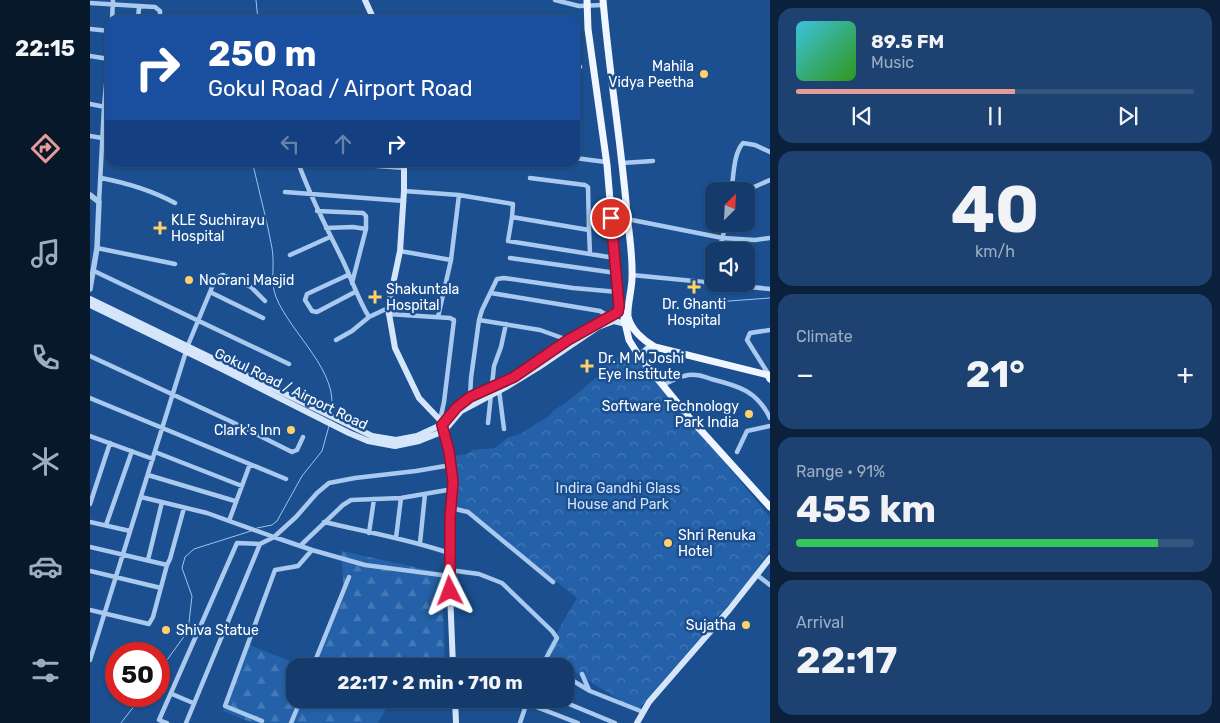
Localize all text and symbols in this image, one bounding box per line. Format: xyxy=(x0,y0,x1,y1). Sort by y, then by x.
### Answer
text: 89.5 FM xyxy=(871,30,944,53)
text: 250 m xyxy=(208,33,317,75)
text: 22:15 xyxy=(15,35,75,62)
icon: right xyxy=(125,35,190,100)
text: Music xyxy=(871,53,914,72)
place label: Mahila Vidya Peetha xyxy=(608,58,694,91)
marker: Mahila Vidya Peetha xyxy=(698,68,710,80)
text: Gokul Road / Airport Road xyxy=(208,75,473,102)
icon: previous xyxy=(848,102,876,130)
icon: pause xyxy=(981,102,1009,130)
icon: next xyxy=(1114,102,1142,130)
icon: left xyxy=(276,130,304,158)
icon: ahead xyxy=(329,130,357,158)
icon: right xyxy=(382,130,410,158)
icon: directions xyxy=(28,131,63,166)
text: 40 xyxy=(951,171,1039,248)
north arrow xyxy=(705,182,755,232)
map controls xyxy=(705,182,755,292)
pin xyxy=(590,197,632,239)
icon: arrive xyxy=(597,204,625,232)
place label: KLE Suchirayu Hospital xyxy=(171,212,265,245)
marker: KLE Suchirayu Hospital xyxy=(153,221,167,235)
icon: music xyxy=(28,236,63,271)
button: sound xyxy=(705,242,755,292)
text: km/h xyxy=(975,242,1015,261)
place label: Noorani Masjid xyxy=(199,272,294,289)
marker: Noorani Masjid xyxy=(183,274,195,286)
marker: Dr. Ghanti Hospital xyxy=(687,280,701,294)
place label: Shakuntala Hospital xyxy=(386,281,459,314)
marker: Shakuntala Hospital xyxy=(368,290,382,304)
place label: Dr. Ghanti Hospital xyxy=(662,296,726,329)
text: Climate xyxy=(796,327,853,346)
icon: phone xyxy=(28,340,63,375)
street label: Gokul Road / Airport Road xyxy=(212,344,370,434)
place label: Dr. M M Joshi Eye Institute xyxy=(598,350,684,383)
text: 21° xyxy=(966,351,1025,397)
text: − xyxy=(796,358,814,391)
text: + xyxy=(1177,358,1194,391)
marker: Dr. M M Joshi Eye Institute xyxy=(580,359,594,373)
place label: Software Technology Park India xyxy=(602,398,739,431)
marker: Software Technology Park India xyxy=(743,408,755,420)
place label: Clark's Inn xyxy=(214,422,281,439)
marker: Clark's Inn xyxy=(285,424,297,436)
icon: climate xyxy=(28,444,63,479)
text: Range · 91% xyxy=(796,462,885,481)
park label: Indira Gandhi Glass House and Park xyxy=(556,480,680,513)
text: 455 km xyxy=(796,486,936,532)
place label: Shri Renuka Hotel xyxy=(678,527,756,560)
marker: Shri Renuka Hotel xyxy=(662,537,674,549)
icon: car xyxy=(28,549,63,584)
position arrow xyxy=(423,564,475,616)
text: Arrival xyxy=(796,613,844,632)
place label: Sujatha xyxy=(686,617,736,634)
marker: Sujatha xyxy=(740,619,752,631)
place label: Shiva Statue xyxy=(176,622,259,639)
marker: Shiva Statue xyxy=(160,624,172,636)
text: 22:17 xyxy=(796,637,897,683)
speed limit sign: 50 xyxy=(105,642,170,707)
icon: filters xyxy=(28,653,63,688)
text: 22:17 · 2 min · 710 m xyxy=(337,671,523,694)

